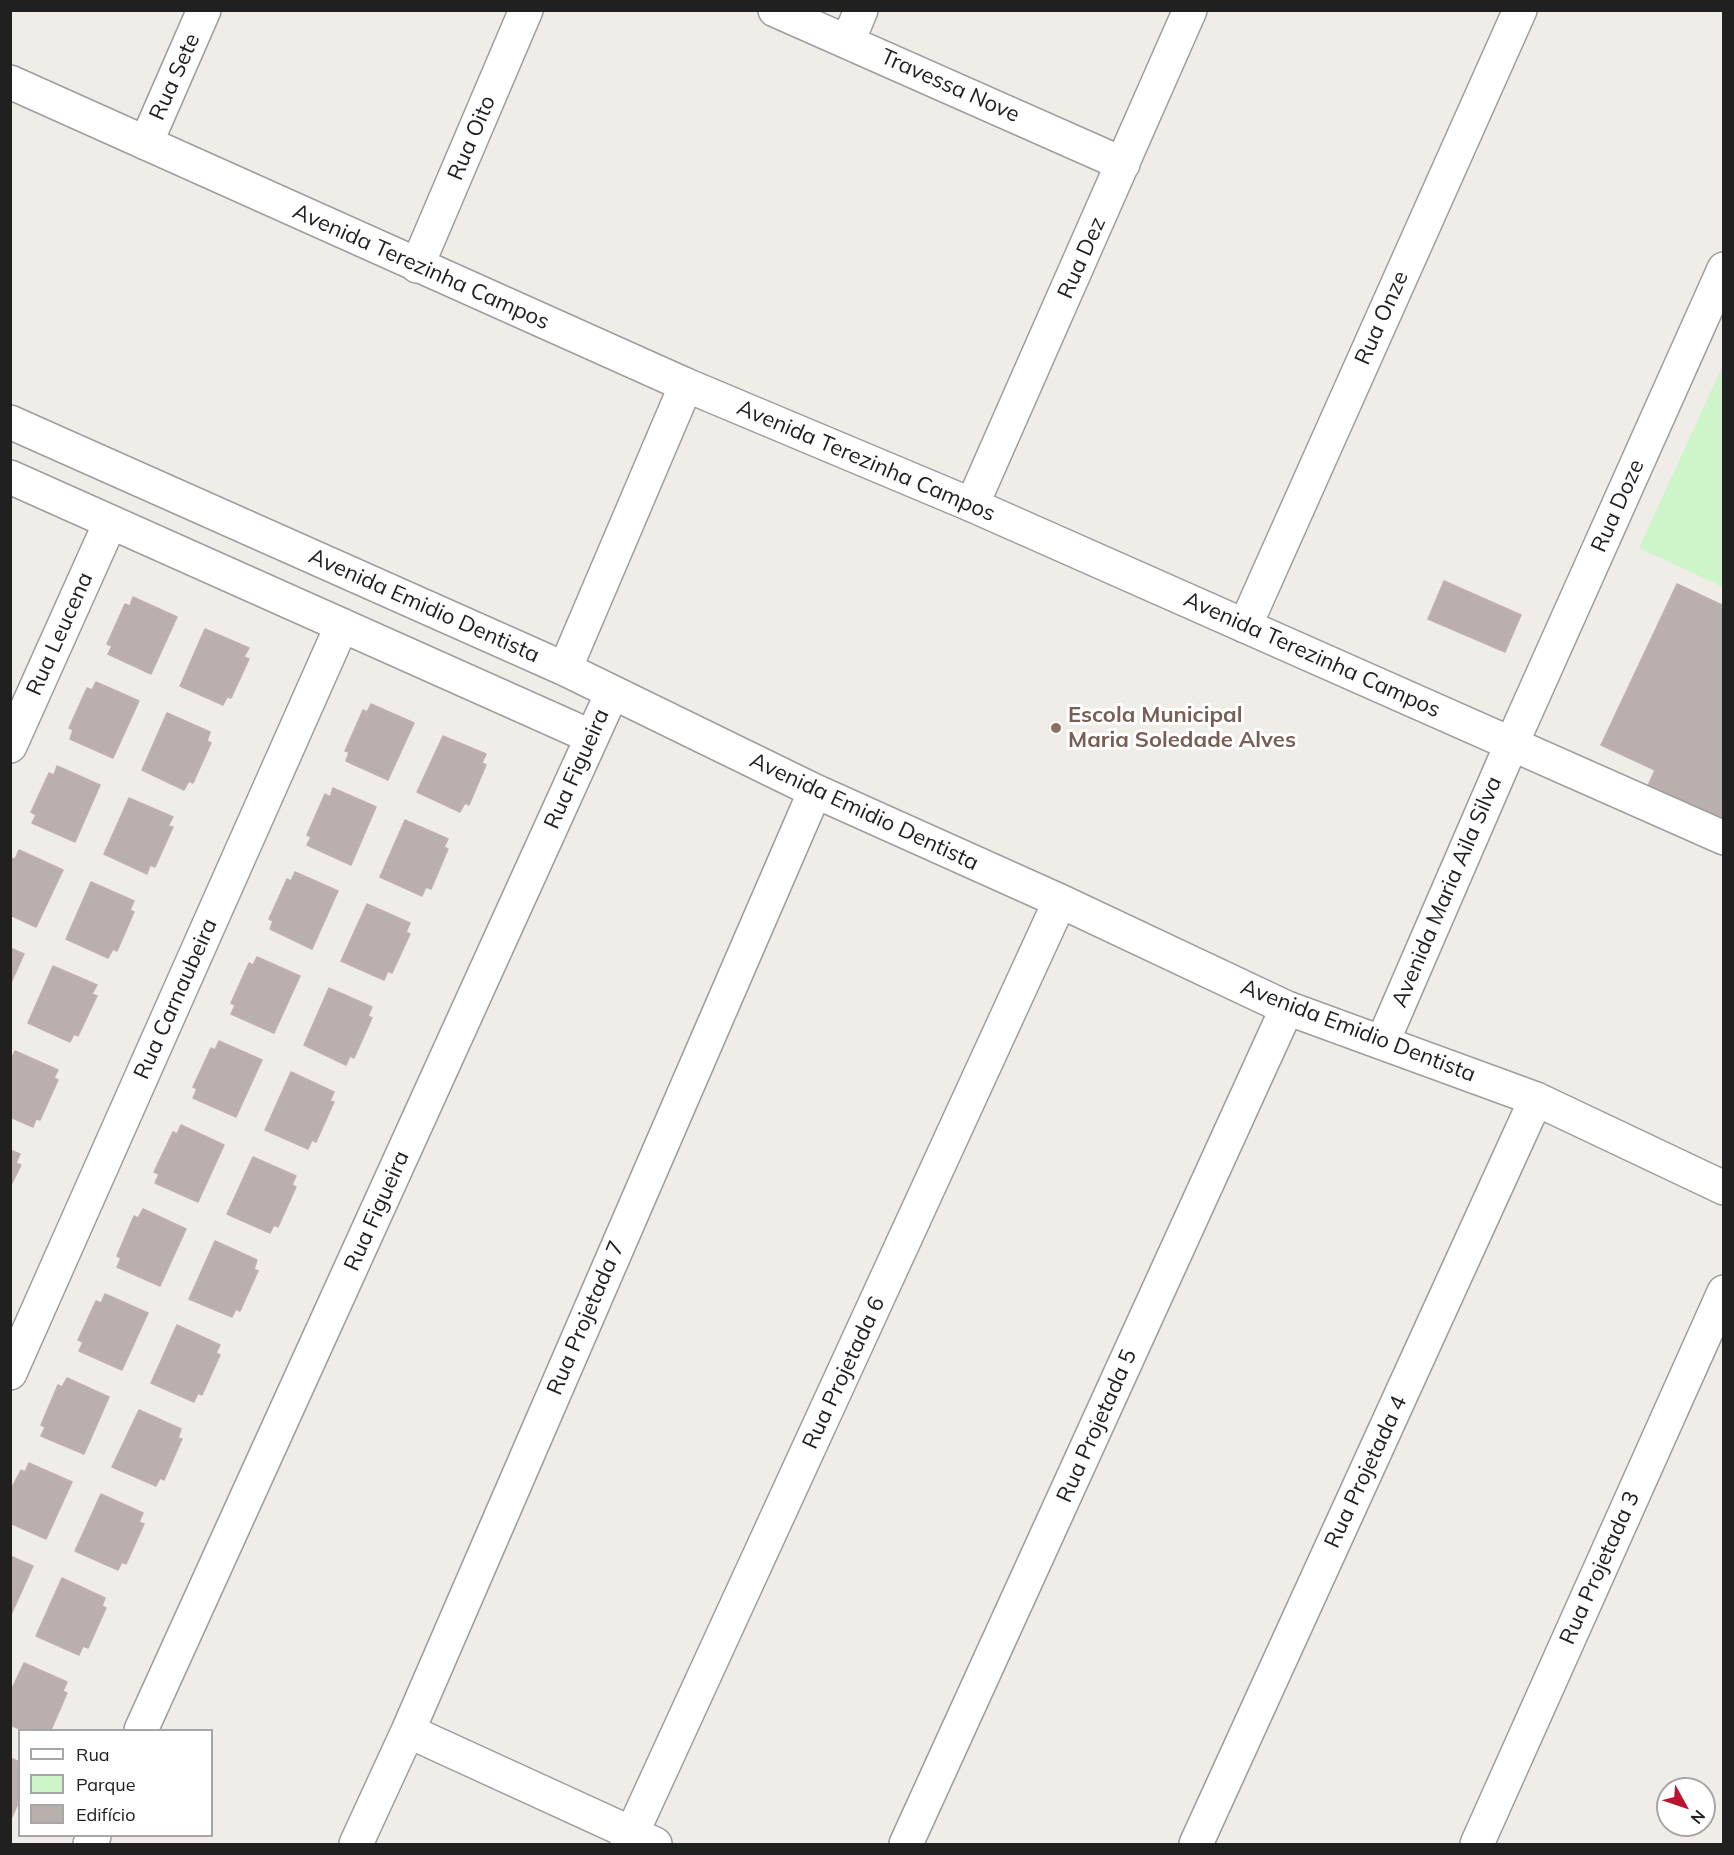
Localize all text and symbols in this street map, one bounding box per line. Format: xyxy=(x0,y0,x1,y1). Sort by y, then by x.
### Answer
street label: Rua Sete xyxy=(144,30,206,124)
street label: Travessa Nove xyxy=(877,44,1023,128)
street label: Rua Oito xyxy=(442,92,502,184)
street label: Avenida Terezinha Campos xyxy=(289,198,553,336)
street label: Rua Dez xyxy=(1052,213,1112,303)
street label: Rua Onze xyxy=(1350,267,1414,369)
street label: Avenida Terezinha Campos xyxy=(733,395,999,527)
street label: Rua Doze xyxy=(1586,455,1650,557)
street label: Avenida Emidio Dentista xyxy=(305,543,543,669)
street label: Rua Leucena xyxy=(21,568,99,700)
street label: Avenida Terezinha Campos xyxy=(1180,586,1444,724)
place label: Escola Municipal Maria Soledade Alves xyxy=(1068,702,1296,754)
street label: Rua Figueira xyxy=(539,705,615,833)
marker: Escola Municipal Maria Soledade Alves xyxy=(1049,721,1063,735)
street label: Avenida Emidio Dentista xyxy=(745,747,983,877)
street label: Avenida Maria Aila Silva xyxy=(1386,773,1508,1011)
street label: Rua Carnaubeira xyxy=(129,915,223,1083)
street label: Avenida Emidio Dentista xyxy=(1237,974,1479,1088)
street label: Rua Figueira xyxy=(339,1147,415,1275)
street label: Rua Projetada 7 xyxy=(542,1237,630,1399)
street label: Rua Projetada 6 xyxy=(797,1293,891,1453)
street label: Rua Projetada 5 xyxy=(1051,1345,1143,1507)
street label: Rua Projetada 4 xyxy=(1319,1392,1413,1552)
street label: Rua Projetada 3 xyxy=(1554,1487,1646,1649)
legend xyxy=(18,1729,213,1837)
text: Rua xyxy=(76,1743,110,1766)
text: Parque xyxy=(76,1773,135,1796)
north arrow xyxy=(1656,1777,1716,1837)
text: Edifício xyxy=(76,1803,135,1826)
text: N xyxy=(1687,1806,1710,1828)

